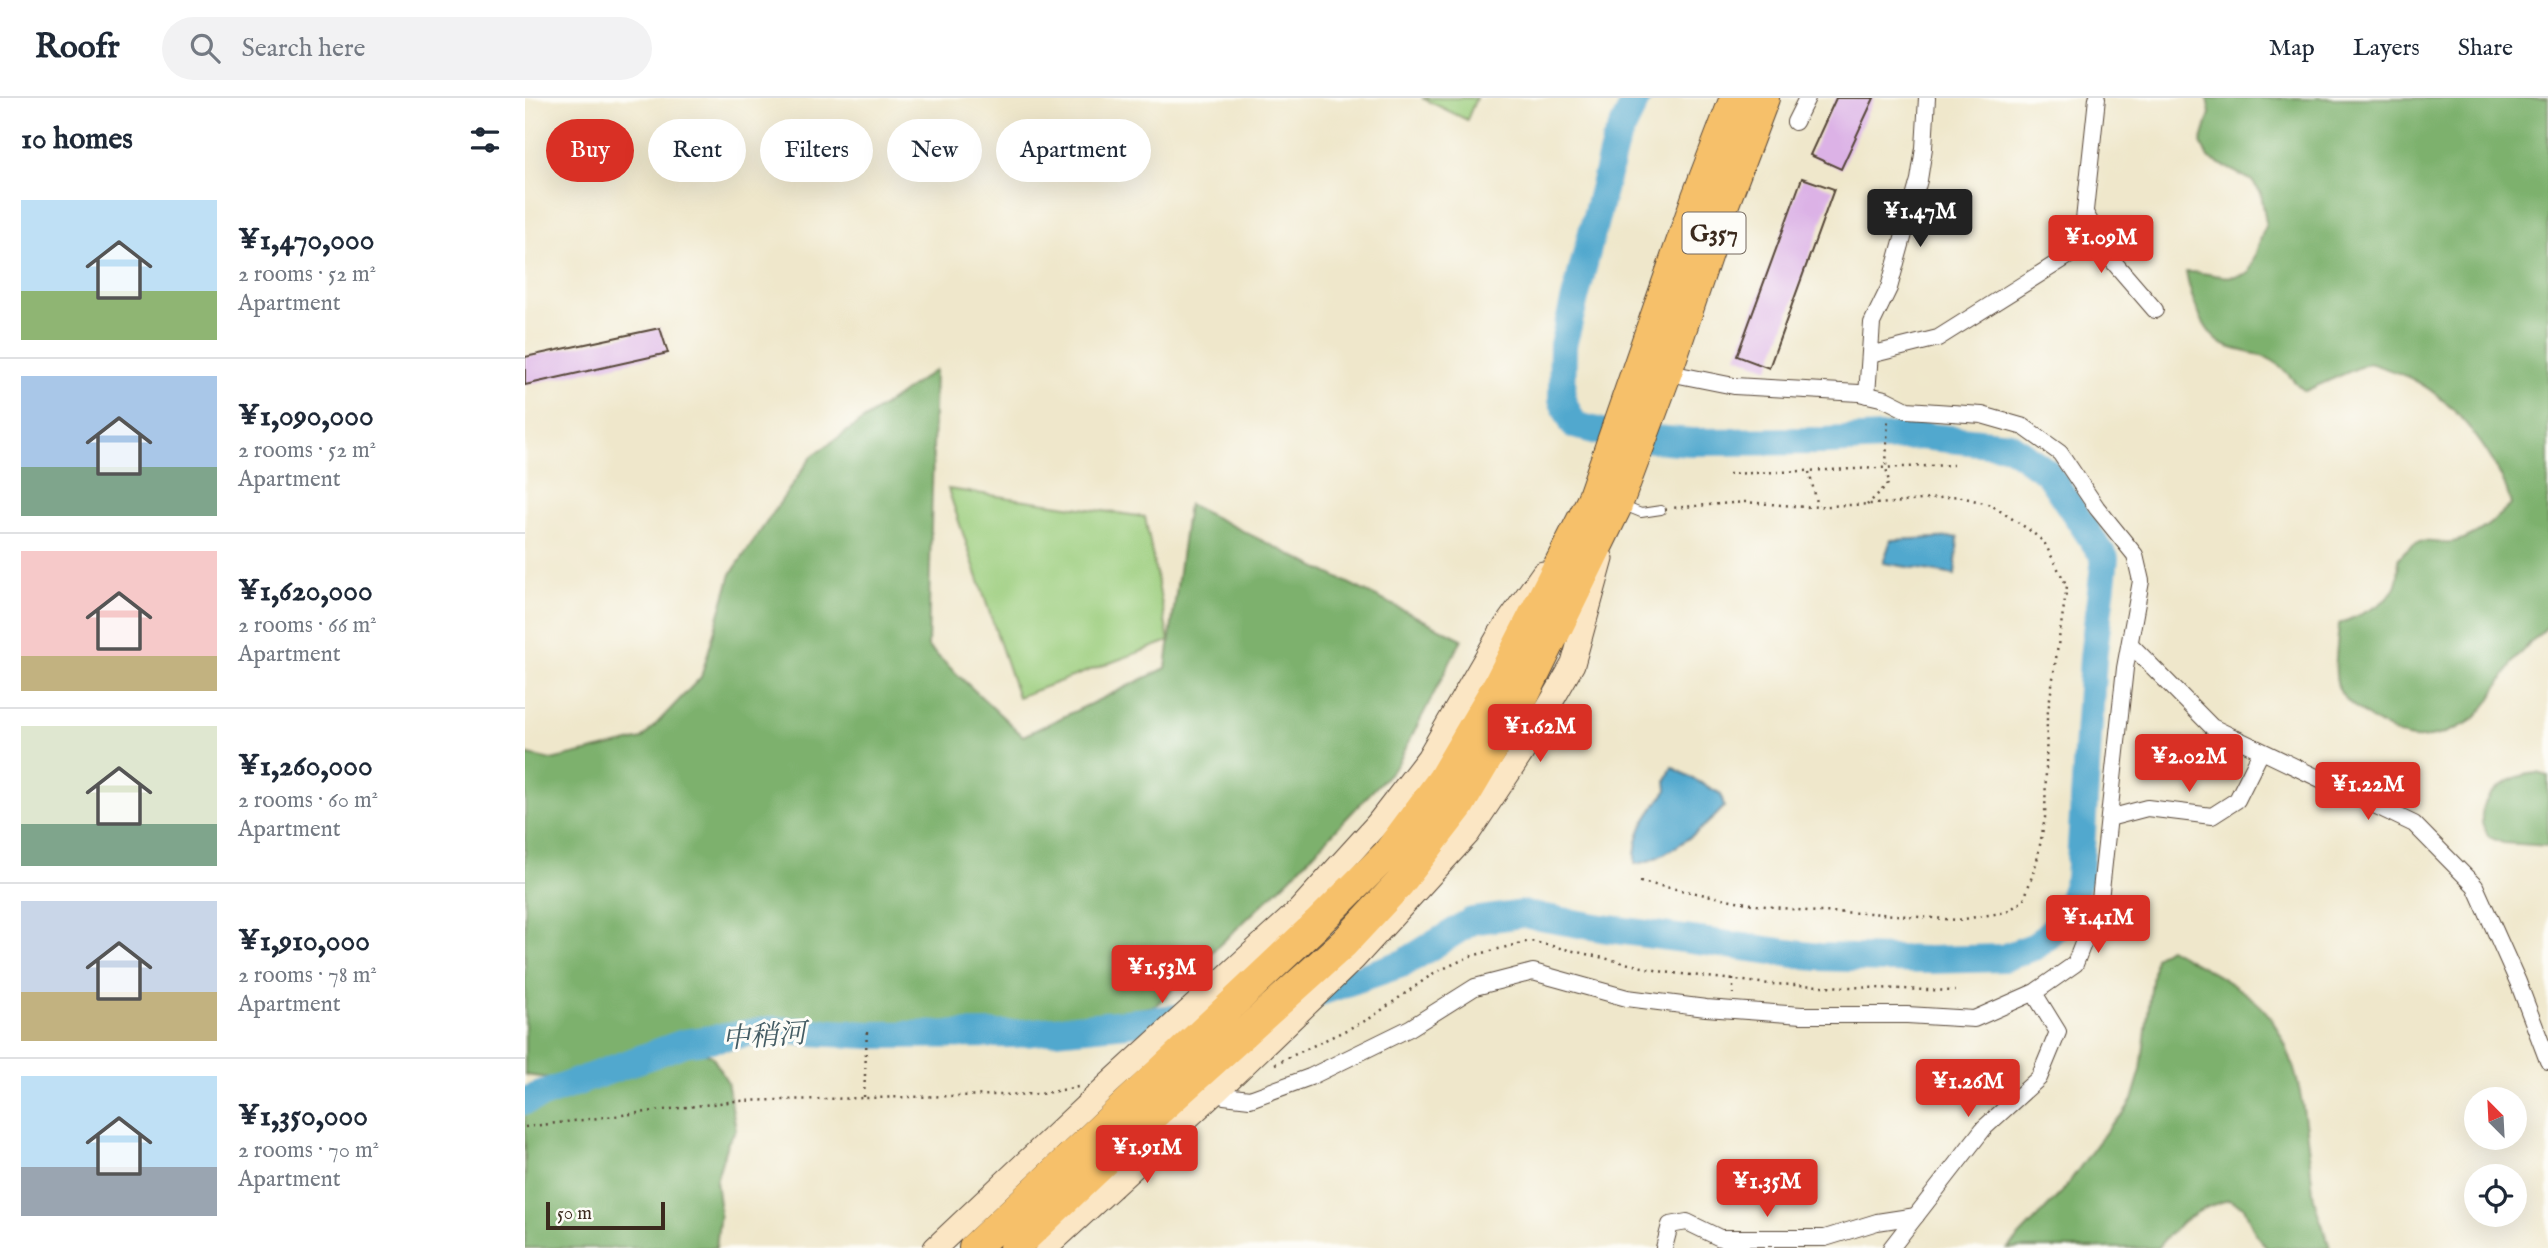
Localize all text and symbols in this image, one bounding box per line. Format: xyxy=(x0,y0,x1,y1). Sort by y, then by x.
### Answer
search box xyxy=(162,17,652,80)
text: Roofr xyxy=(35,27,120,69)
icon: search xyxy=(186,29,224,67)
text: Search here xyxy=(242,32,365,65)
text: Map xyxy=(2269,33,2315,64)
text: Layers xyxy=(2353,33,2420,64)
text: Share xyxy=(2458,33,2513,64)
chip: Buy xyxy=(546,119,634,182)
chip: Rent xyxy=(648,119,746,182)
chip: Filters xyxy=(760,119,873,182)
chip: New xyxy=(887,119,982,182)
chip: Apartment xyxy=(996,119,1151,182)
text: 10 homes xyxy=(21,121,133,159)
icon: filters xyxy=(466,121,504,159)
pin: ¥1.47M xyxy=(1863,190,1977,249)
text: ¥1.47M xyxy=(1883,197,1957,226)
road number: G357 xyxy=(1683,212,1745,253)
pin: ¥1.09M xyxy=(2044,216,2158,275)
text: ¥1,470,000 xyxy=(238,222,375,260)
text: ¥1.09M xyxy=(2064,223,2138,252)
icon: home xyxy=(77,228,161,312)
text: 2 rooms · 52 m² xyxy=(238,260,376,289)
text: Apartment xyxy=(238,289,341,318)
text: ¥1,090,000 xyxy=(238,398,374,436)
icon: home xyxy=(77,404,161,488)
text: 2 rooms · 52 m² xyxy=(238,436,376,465)
text: Apartment xyxy=(238,465,341,494)
text: ¥1,620,000 xyxy=(238,573,373,611)
icon: home xyxy=(77,579,161,663)
text: 2 rooms · 66 m² xyxy=(238,611,377,640)
text: Apartment xyxy=(238,640,341,669)
pin: ¥1.62M xyxy=(1483,704,1597,764)
text: ¥1.62M xyxy=(1504,712,1576,741)
pin: ¥2.02M xyxy=(2132,734,2246,794)
text: ¥2.02M xyxy=(2151,742,2227,771)
text: ¥1,260,000 xyxy=(238,748,373,786)
icon: home xyxy=(77,754,161,838)
pin: ¥1.22M xyxy=(2311,762,2425,822)
text: ¥1.22M xyxy=(2331,770,2405,799)
text: 2 rooms · 60 m² xyxy=(238,786,378,815)
text: Apartment xyxy=(238,815,341,844)
pin: ¥1.41M xyxy=(2041,896,2155,955)
text: ¥1.41M xyxy=(2062,903,2134,932)
text: ¥1,910,000 xyxy=(238,923,370,961)
icon: home xyxy=(77,929,161,1013)
pin: ¥1.53M xyxy=(1105,946,1219,1005)
text: ¥1.53M xyxy=(1128,953,1196,982)
text: 2 rooms · 78 m² xyxy=(238,961,377,990)
text: Apartment xyxy=(238,990,341,1019)
water label: 中稍河 xyxy=(721,1017,812,1058)
pin: ¥1.26M xyxy=(1911,1060,2025,1119)
text: ¥1.26M xyxy=(1932,1067,2004,1096)
north arrow xyxy=(2464,1087,2527,1150)
map controls xyxy=(2464,1087,2527,1227)
text: ¥1,350,000 xyxy=(238,1098,368,1136)
icon: home xyxy=(77,1104,161,1188)
pin: ¥1.91M xyxy=(1090,1126,1204,1185)
text: ¥1.91M xyxy=(1112,1133,1182,1162)
text: 2 rooms · 70 m² xyxy=(238,1136,379,1165)
pin: ¥1.35M xyxy=(1710,1160,1824,1219)
button: locate xyxy=(2464,1164,2527,1227)
text: Apartment xyxy=(238,1165,341,1194)
text: ¥1.35M xyxy=(1733,1167,1801,1196)
scale bar xyxy=(546,1199,665,1231)
text: 50 m xyxy=(557,1202,592,1226)

